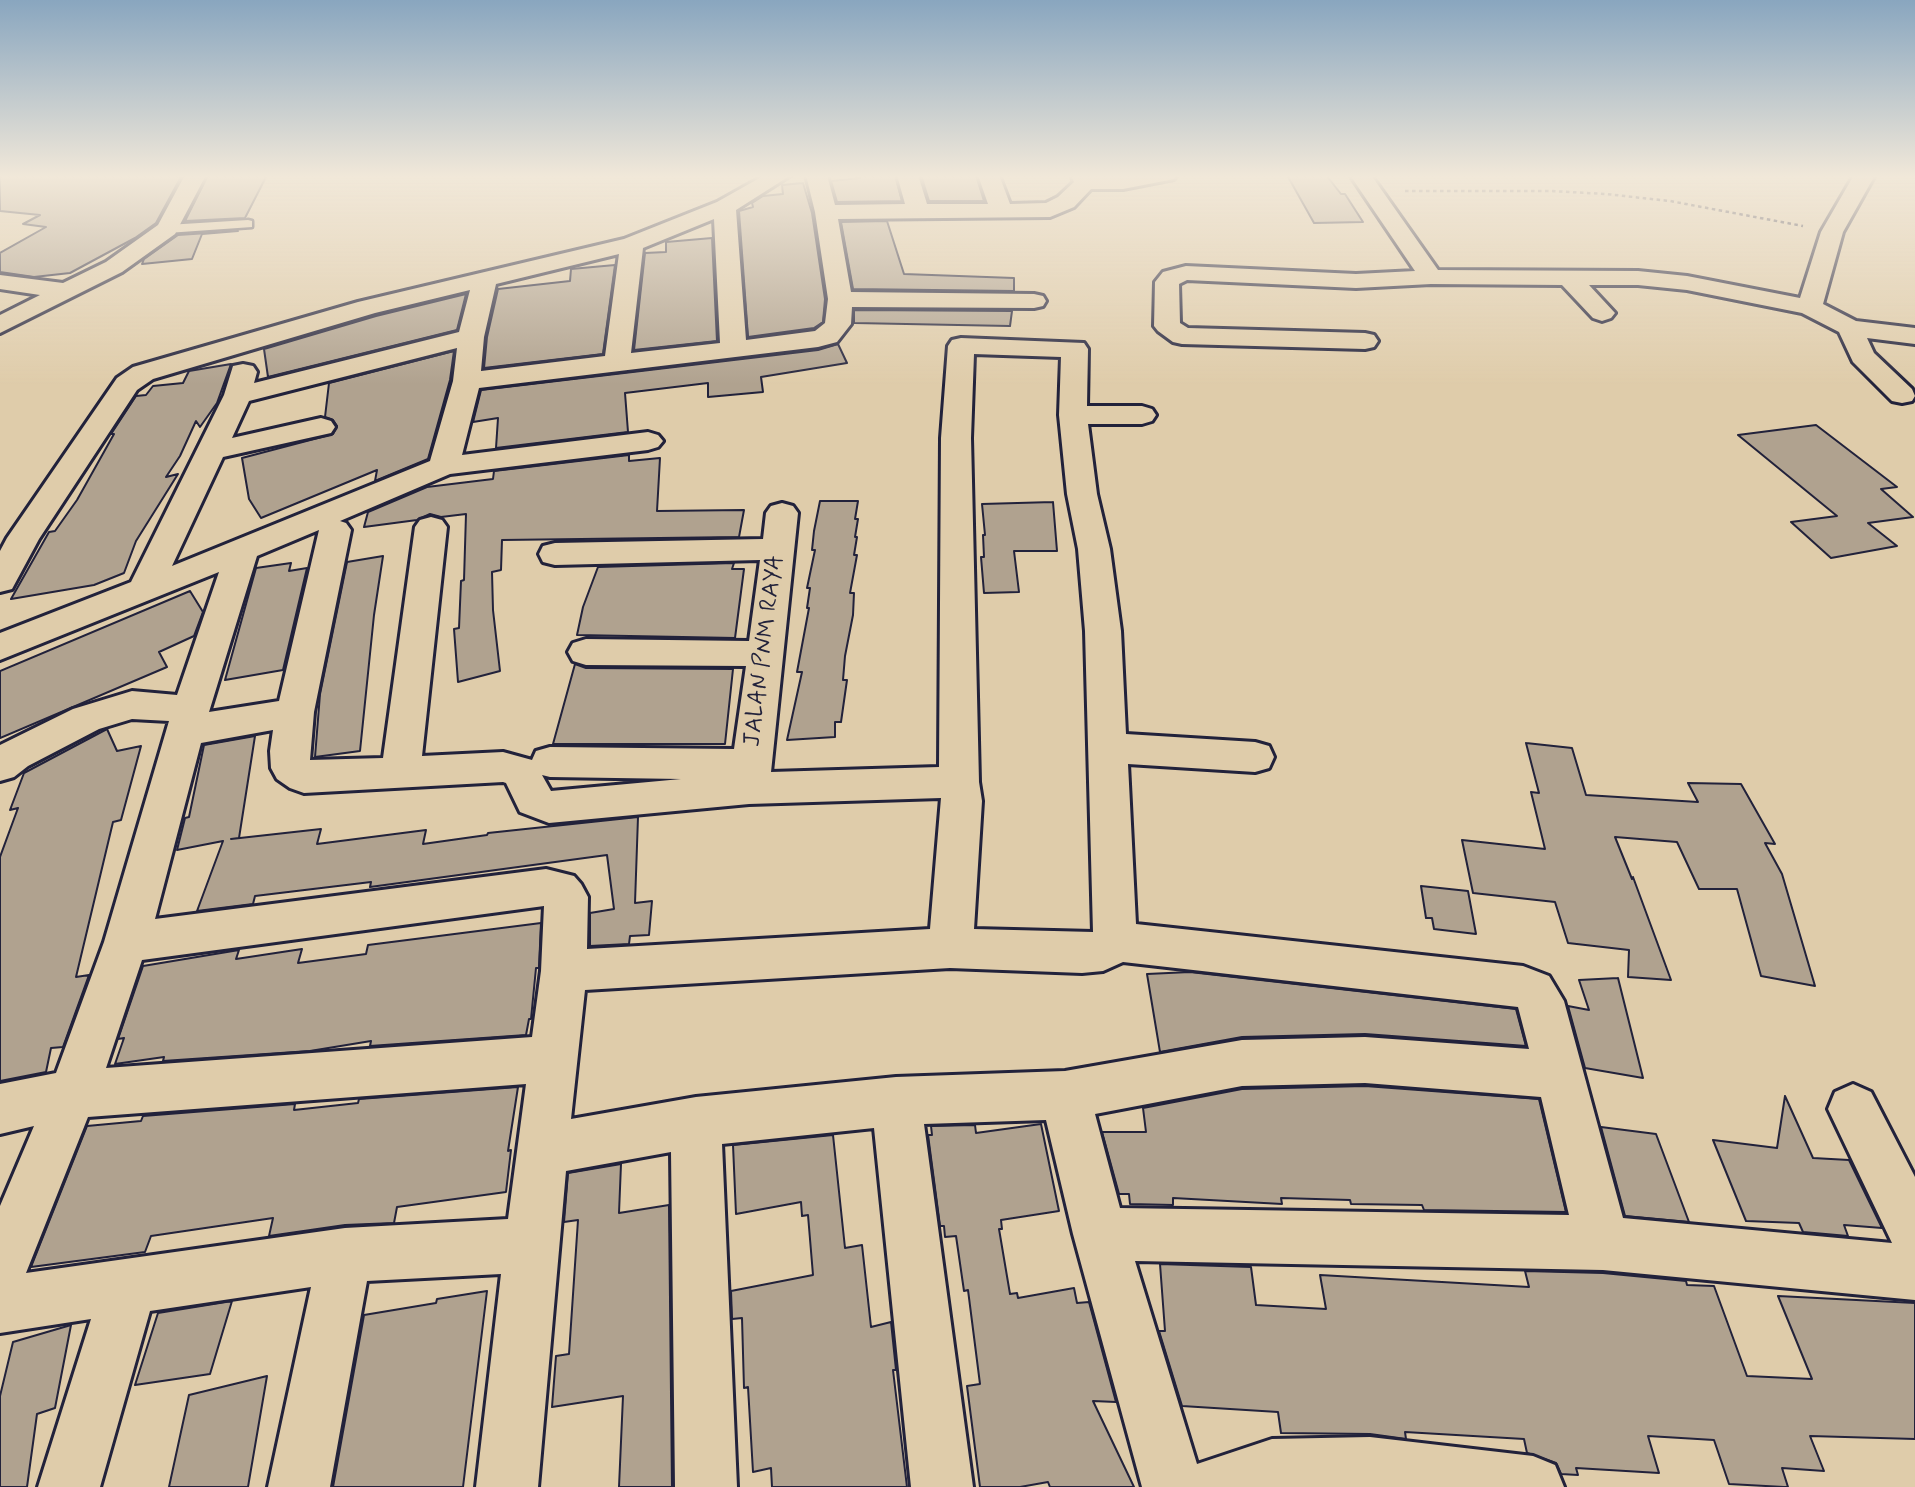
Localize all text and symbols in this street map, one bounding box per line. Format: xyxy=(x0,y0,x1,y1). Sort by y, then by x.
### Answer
street label: JALAN PNM RAYA xyxy=(739,554,791,748)

